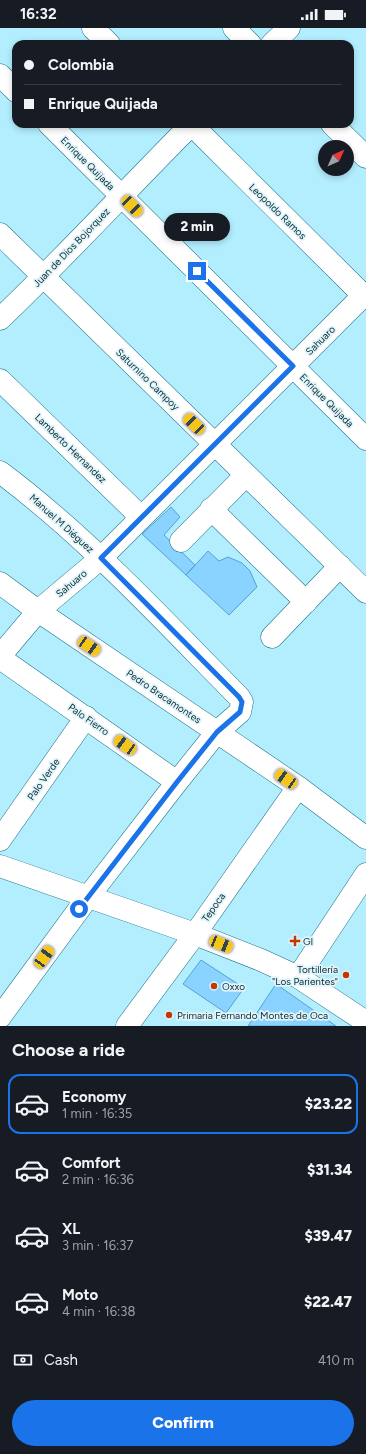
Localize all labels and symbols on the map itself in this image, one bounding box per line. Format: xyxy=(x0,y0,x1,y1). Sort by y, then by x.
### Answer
street label: Enrique Quijada xyxy=(58,134,117,193)
north arrow xyxy=(318,140,354,176)
street label: Leopoldo Ramos xyxy=(246,181,309,242)
car xyxy=(119,193,145,219)
street label: Juan de Dios Bojorquez xyxy=(30,205,113,290)
callout: 2 min xyxy=(164,213,230,241)
route end xyxy=(188,262,206,280)
street label: Sahuaro xyxy=(303,323,338,358)
street label: Saturnino Campoy xyxy=(113,346,183,414)
street label: Enrique Quijada xyxy=(297,371,356,430)
street label: Lamberto Hernandez xyxy=(32,411,109,486)
car xyxy=(181,411,207,437)
street label: Manuel M Diéguez xyxy=(27,491,97,556)
street label: Sahuaro xyxy=(53,566,90,600)
car xyxy=(76,634,102,658)
street label: Pedro Bracamontes xyxy=(124,667,204,726)
street label: Palo Fierro xyxy=(66,701,112,738)
car xyxy=(112,733,138,757)
street label: Palo Verde xyxy=(24,755,63,803)
car xyxy=(273,767,299,791)
street label: Tepoca xyxy=(199,890,228,924)
route start xyxy=(70,900,88,918)
car xyxy=(208,934,234,954)
place label: GI xyxy=(303,935,313,948)
marker: GI xyxy=(290,936,300,946)
car xyxy=(32,944,56,970)
place label: Tortillería "Los Parientes" xyxy=(272,963,338,988)
marker: Tortillería "Los Parientes" xyxy=(341,970,351,980)
place label: Oxxo xyxy=(222,980,245,993)
marker: Oxxo xyxy=(209,981,219,991)
place label: Primaria Fernando Montes de Oca xyxy=(177,1009,328,1022)
marker: Primaria Fernando Montes de Oca xyxy=(164,1010,174,1020)

